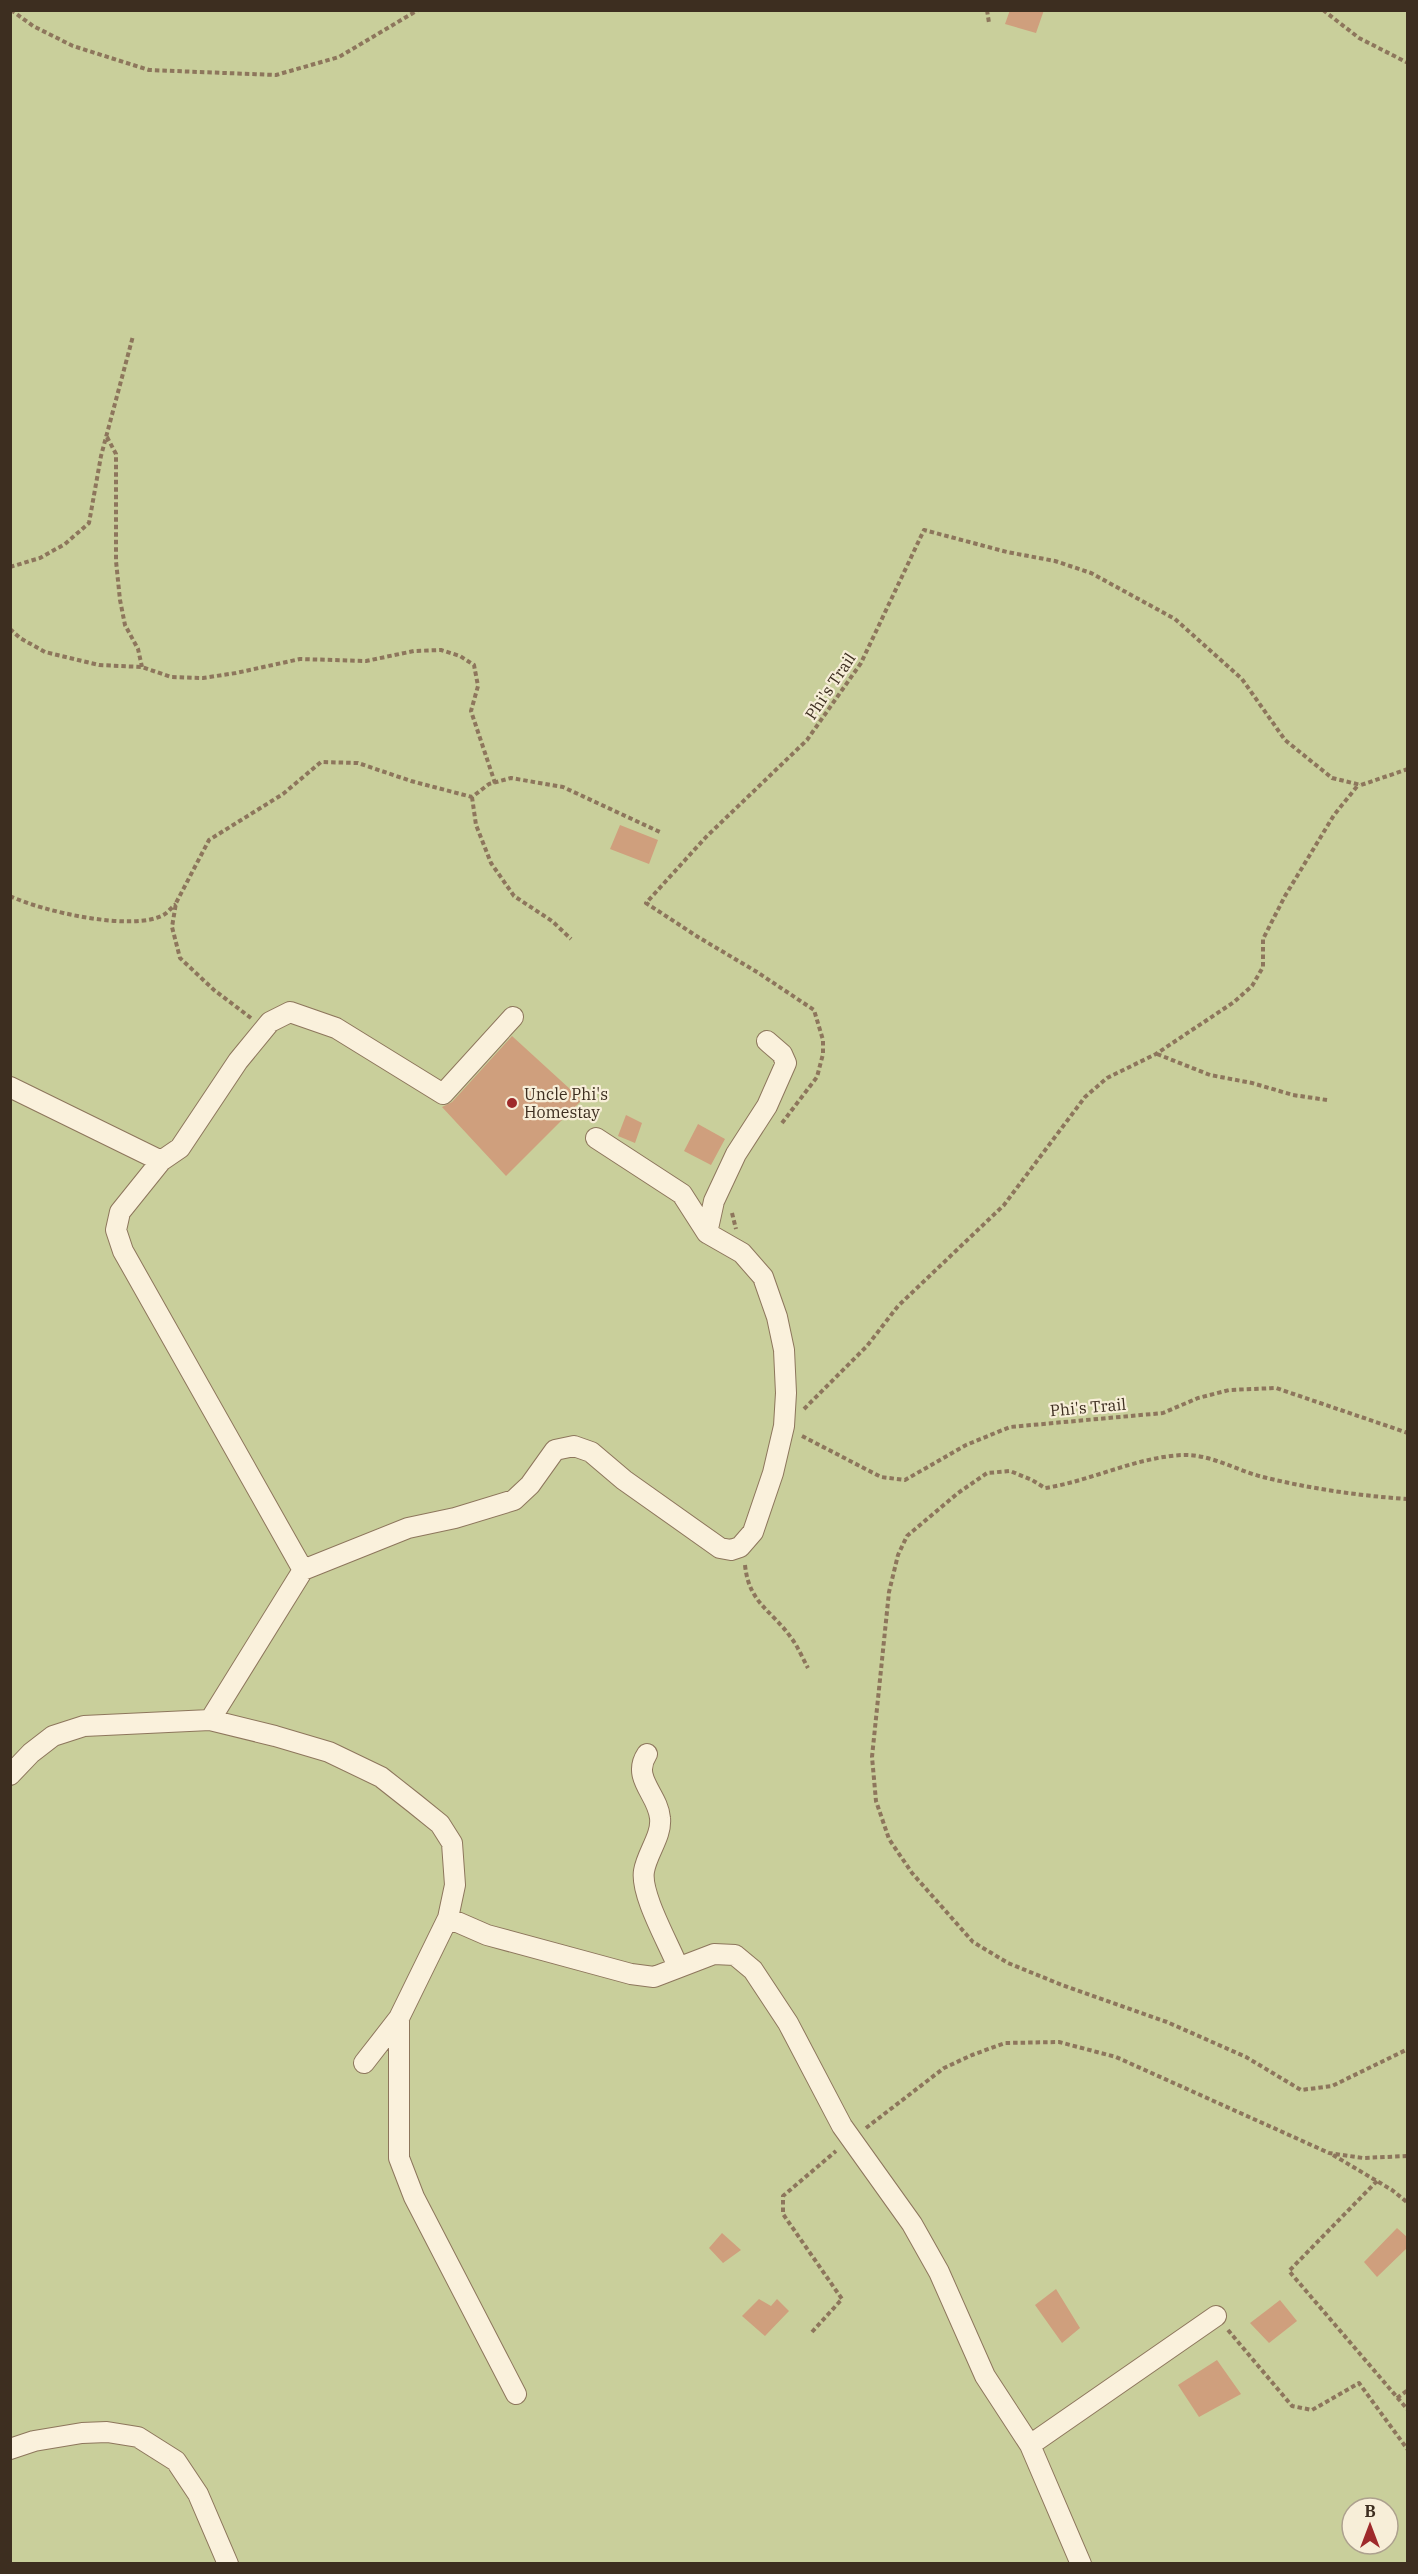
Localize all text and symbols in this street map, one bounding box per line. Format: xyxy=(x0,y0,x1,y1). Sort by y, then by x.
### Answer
street label: Phi's Trail xyxy=(800,649,860,723)
place label: Uncle Phi's Homestay xyxy=(524,1084,608,1122)
marker: Uncle Phi's Homestay xyxy=(505,1096,519,1110)
street label: Phi's Trail xyxy=(1049,1394,1127,1420)
north arrow xyxy=(1340,2496,1400,2556)
text: B xyxy=(1364,2501,1376,2521)

